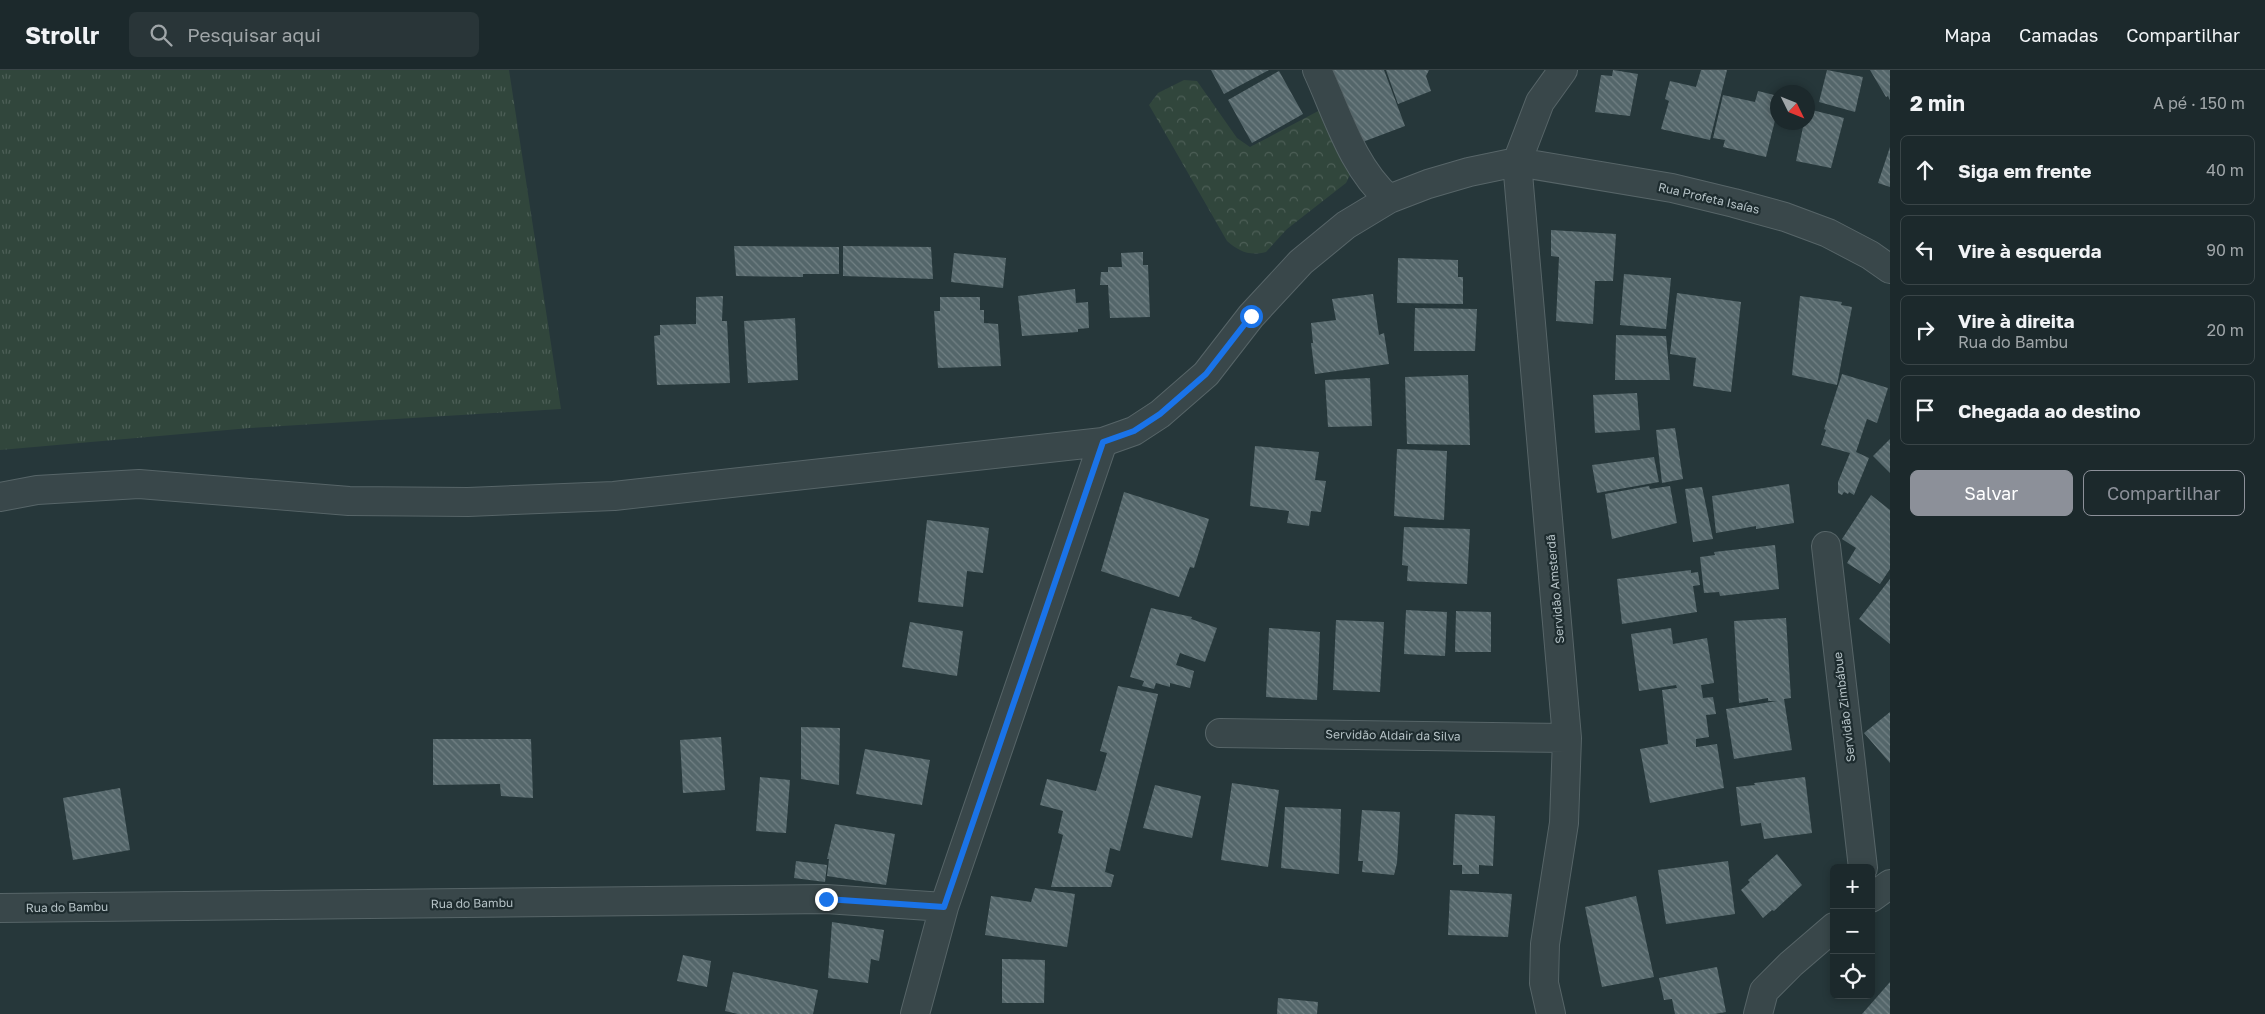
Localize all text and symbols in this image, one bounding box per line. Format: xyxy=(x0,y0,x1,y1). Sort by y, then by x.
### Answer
search box xyxy=(129,12,479,57)
text: Strollr xyxy=(25,20,99,49)
icon: search xyxy=(147,21,175,49)
text: Pesquisar aqui xyxy=(187,23,321,46)
text: Mapa xyxy=(1944,24,1991,46)
text: Camadas xyxy=(2019,24,2098,46)
text: Compartilhar xyxy=(2126,24,2240,46)
north arrow xyxy=(1770,85,1815,130)
text: 2 min xyxy=(1910,90,1965,116)
text: A pé · 150 m xyxy=(2153,93,2245,113)
icon: ahead xyxy=(1911,156,1939,184)
text: Siga em frente xyxy=(1958,159,2092,182)
text: 40 m xyxy=(2206,160,2244,180)
street label: Rua Profeta Isaías xyxy=(1657,179,1761,217)
icon: left xyxy=(1911,236,1939,264)
text: Vire à esquerda xyxy=(1958,239,2101,262)
text: 90 m xyxy=(2206,240,2244,260)
route start xyxy=(1240,305,1263,328)
text: Vire à direita xyxy=(1958,309,2075,332)
icon: right xyxy=(1911,316,1939,344)
text: 20 m xyxy=(2207,320,2244,340)
text: Rua do Bambu xyxy=(1958,332,2068,352)
icon: arrive xyxy=(1911,396,1939,424)
text: Chegada ao destino xyxy=(1958,399,2141,422)
button: Salvar xyxy=(1910,470,2073,516)
button: Compartilhar xyxy=(2083,470,2245,516)
street label: Servidão Amsterdã xyxy=(1543,534,1567,644)
street label: Servidão Zimbábue xyxy=(1830,651,1858,763)
street label: Servidão Aldair da Silva xyxy=(1325,726,1461,744)
map controls xyxy=(1830,864,1875,999)
button: + xyxy=(1830,864,1875,909)
route end xyxy=(815,888,838,911)
street label: Rua do Bambu xyxy=(431,895,513,911)
street label: Rua do Bambu xyxy=(26,899,108,915)
button: − xyxy=(1830,909,1875,954)
button: locate xyxy=(1830,954,1875,999)

